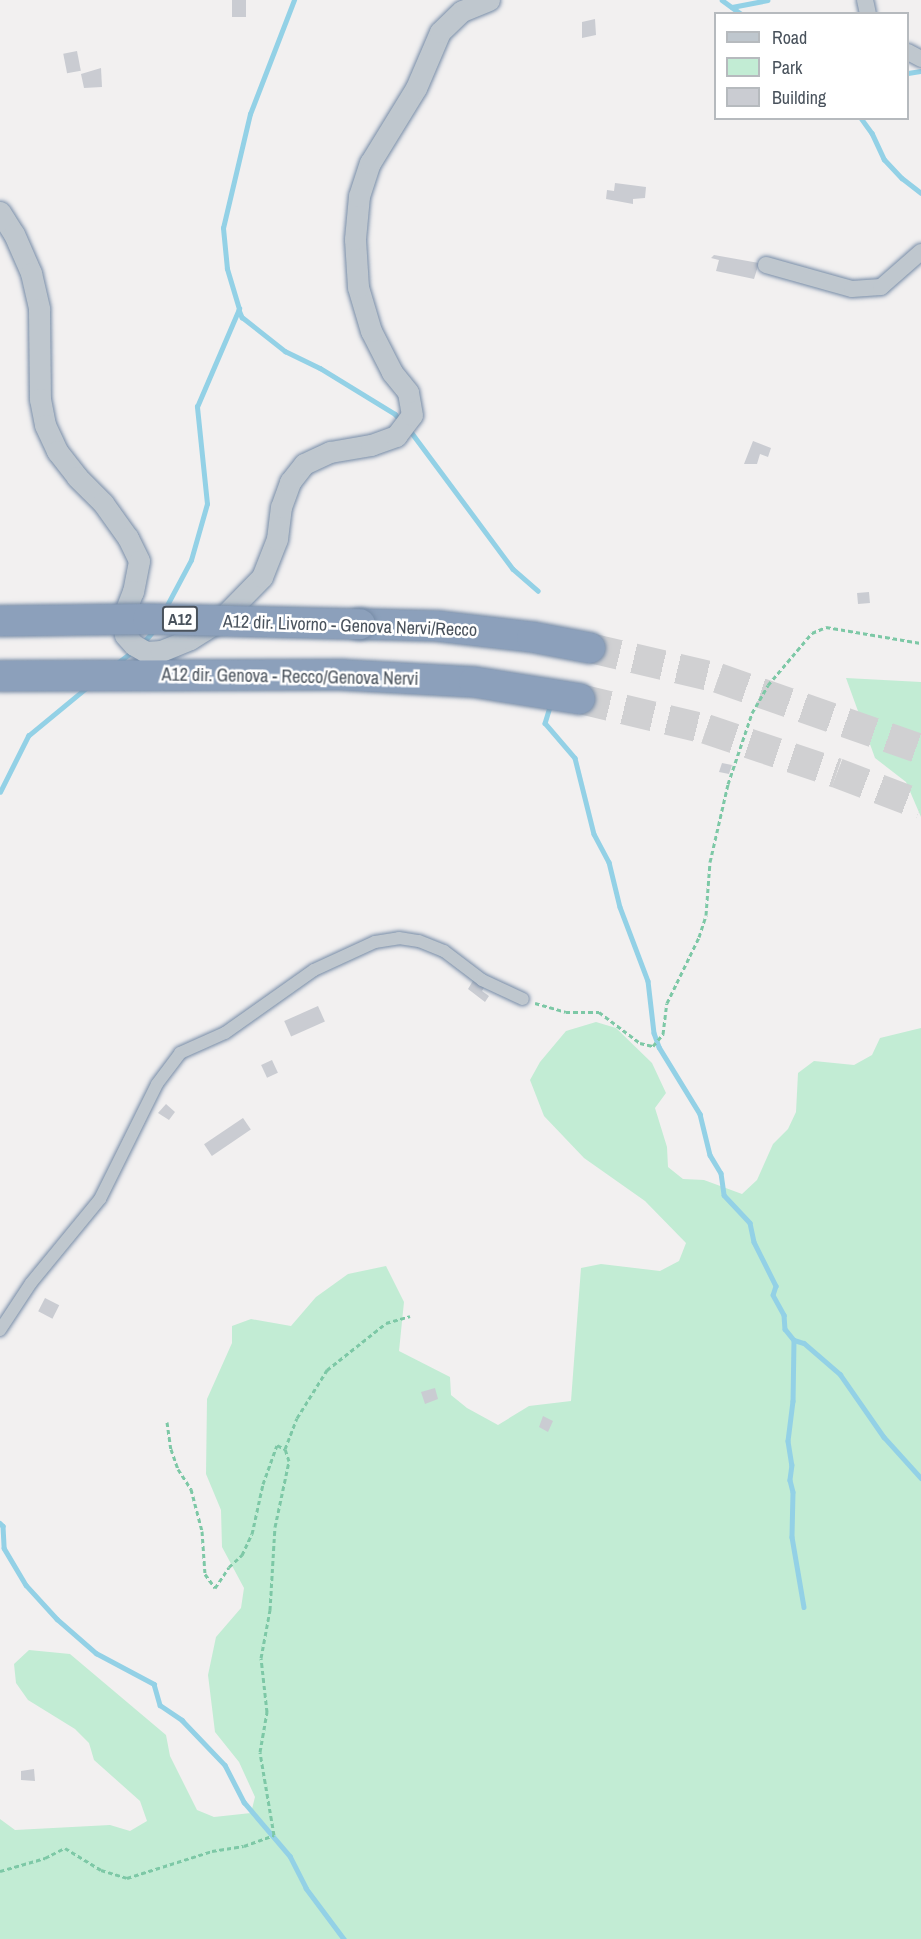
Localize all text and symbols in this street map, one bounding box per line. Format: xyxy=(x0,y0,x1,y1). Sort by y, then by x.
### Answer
legend xyxy=(714,12,909,120)
text: Road xyxy=(772,25,807,50)
text: Park xyxy=(772,55,802,80)
text: Building xyxy=(772,85,826,110)
road number: A12 xyxy=(160,606,200,632)
street label: A12 dir. Livorno - Genova Nervi/Recco xyxy=(223,611,477,641)
street label: A12 dir. Genova - Recco/Genova Nervi xyxy=(161,664,419,690)

